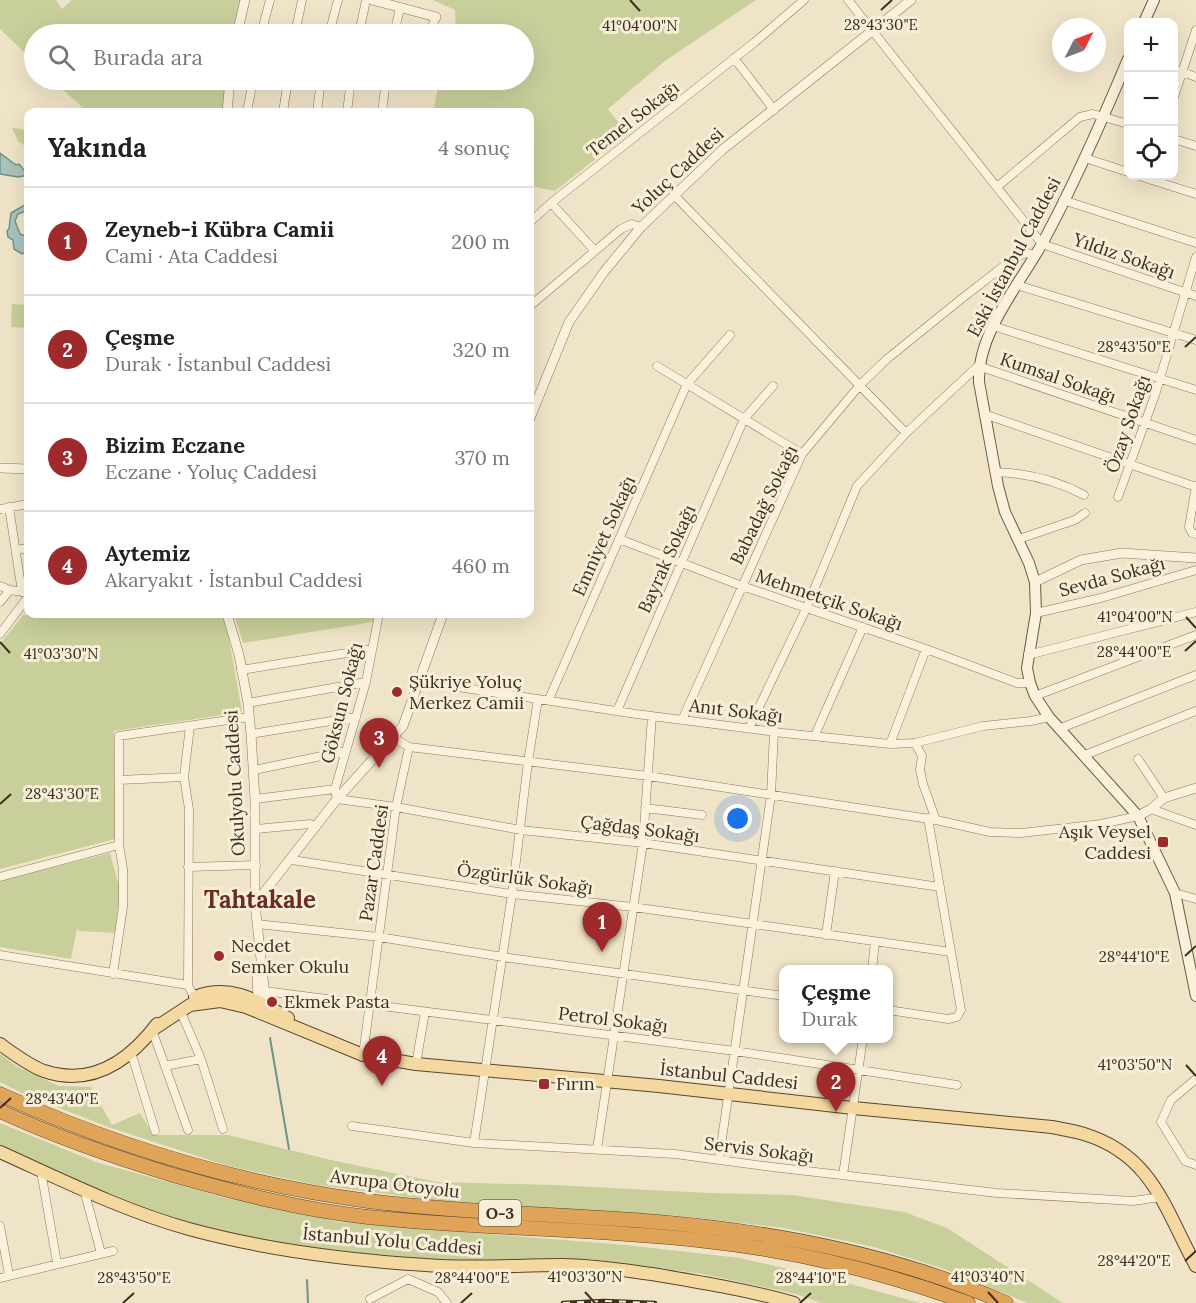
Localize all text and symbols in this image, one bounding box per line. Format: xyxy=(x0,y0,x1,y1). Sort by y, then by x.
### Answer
text: 28°43'30"E xyxy=(844,15,918,34)
text: 41°04'00"N xyxy=(602,16,678,35)
north arrow xyxy=(1052,18,1106,72)
map controls xyxy=(1124,18,1178,180)
button: + xyxy=(1124,18,1178,72)
search box xyxy=(24,24,534,90)
icon: search xyxy=(45,41,78,74)
text: Burada ara xyxy=(93,43,203,71)
button: − xyxy=(1124,72,1178,126)
street label: Temel Sokağı xyxy=(582,75,684,162)
street label: Yoluç Caddesi xyxy=(626,122,728,220)
button: locate xyxy=(1124,126,1178,180)
text: Yakında xyxy=(48,131,147,164)
text: 4 sonuç xyxy=(438,135,510,160)
street label: Eski İstanbul Caddesi xyxy=(962,173,1065,341)
text: Zeyneb-i Kübra Camii xyxy=(105,215,334,243)
street label: Yıldız Sokağı xyxy=(1069,227,1178,284)
text: 1 xyxy=(63,229,72,254)
text: 200 m xyxy=(451,229,510,254)
text: Cami · Ata Caddesi xyxy=(105,243,278,268)
text: Çeşme xyxy=(105,323,175,351)
text: 2 xyxy=(62,337,73,362)
text: 320 m xyxy=(453,337,510,362)
text: 28°43'50"E xyxy=(1097,337,1171,356)
street label: Kumsal Sokağı xyxy=(997,347,1119,408)
text: Durak · İstanbul Caddesi xyxy=(105,351,331,376)
street label: Özay Sokağı xyxy=(1100,372,1155,476)
text: Bizim Eczane xyxy=(105,431,245,459)
street label: Babadağ Sokağı xyxy=(725,441,802,568)
text: 3 xyxy=(62,445,73,470)
text: 370 m xyxy=(455,445,510,470)
text: Eczane · Yoluç Caddesi xyxy=(105,459,317,484)
street label: Emniyet Sokağı xyxy=(567,472,640,599)
street label: Bayrak Sokağı xyxy=(632,501,701,617)
text: Aytemiz xyxy=(105,539,190,567)
street label: Sevda Sokağı xyxy=(1056,551,1167,602)
text: 4 xyxy=(62,553,73,578)
text: 460 m xyxy=(452,553,510,578)
street label: Mehmetçik Sokağı xyxy=(753,564,906,635)
text: Akaryakıt · İstanbul Caddesi xyxy=(105,567,363,592)
text: 41°04'00"N xyxy=(1097,607,1173,626)
street label: Göksun Sokağı xyxy=(315,640,368,766)
text: 28°44'00"E xyxy=(1097,642,1171,661)
text: 41°03'30"N xyxy=(24,644,98,663)
place label: Şükriye Yoluç Merkez Camii xyxy=(409,670,524,714)
marker: Şükriye Yoluç Merkez Camii xyxy=(390,685,404,699)
street label: Anıt Sokağı xyxy=(687,693,784,728)
street label: Okulyolu Caddesi xyxy=(219,709,250,857)
pin: 3 xyxy=(360,718,398,768)
text: 28°43'30"E xyxy=(25,784,99,803)
street label: Pazar Caddesi xyxy=(354,803,393,923)
your location xyxy=(723,804,752,833)
street label: Çağdaş Sokağı xyxy=(579,810,701,847)
place label: Aşık Veysel Caddesi xyxy=(1058,820,1151,864)
marker: Aşık Veysel Caddesi xyxy=(1156,835,1170,849)
street label: Özgürlük Sokağı xyxy=(456,858,595,899)
district label: Tahtakale xyxy=(204,884,316,915)
pin: 1 xyxy=(582,902,622,952)
place label: Necdet Semker Okulu xyxy=(231,934,349,978)
text: 28°44'10"E xyxy=(1099,947,1169,966)
marker: Necdet Semker Okulu xyxy=(212,949,226,963)
popup xyxy=(779,965,893,1043)
text: Çeşme xyxy=(801,978,871,1006)
place label: Ekmek Pasta xyxy=(284,990,390,1013)
marker: Ekmek Pasta xyxy=(265,995,279,1009)
street label: Petrol Sokağı xyxy=(557,1001,669,1038)
text: Durak xyxy=(801,1006,858,1031)
pin: 4 xyxy=(362,1036,401,1086)
text: 41°03'50"N xyxy=(1098,1055,1172,1074)
street label: İstanbul Caddesi xyxy=(659,1057,799,1094)
pin: 2 xyxy=(816,1062,856,1112)
place label: Fırın xyxy=(556,1072,595,1095)
marker: Fırın xyxy=(537,1077,551,1091)
text: 28°43'40"E xyxy=(26,1089,98,1108)
street label: Servis Sokağı xyxy=(703,1131,815,1168)
street label: Avrupa Otoyolu xyxy=(328,1164,461,1203)
road number: O-3 xyxy=(479,1200,521,1226)
street label: İstanbul Yolu Caddesi xyxy=(301,1221,483,1260)
text: 28°44'20"E xyxy=(1097,1251,1171,1270)
text: 41°03'30"N xyxy=(548,1267,622,1286)
text: 41°03'40"N xyxy=(951,1267,1025,1286)
text: 28°43'50"E xyxy=(97,1268,171,1287)
text: 28°44'00"E xyxy=(435,1268,509,1287)
text: 28°44'10"E xyxy=(776,1268,846,1287)

